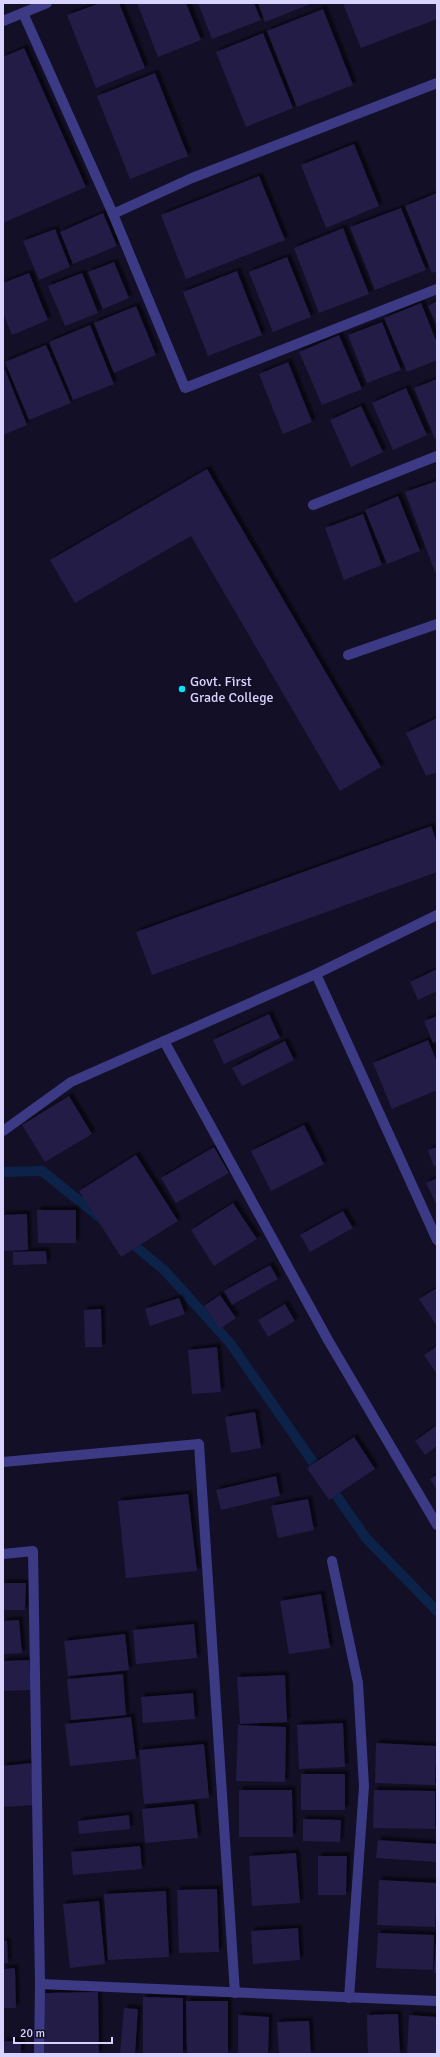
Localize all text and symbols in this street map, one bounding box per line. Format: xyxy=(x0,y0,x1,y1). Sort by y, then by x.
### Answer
place label: Govt. First Grade College xyxy=(190,673,274,706)
marker: Govt. First Grade College xyxy=(177,684,187,694)
scale bar xyxy=(14,2019,112,2045)
text: 20 m xyxy=(20,2026,45,2041)

